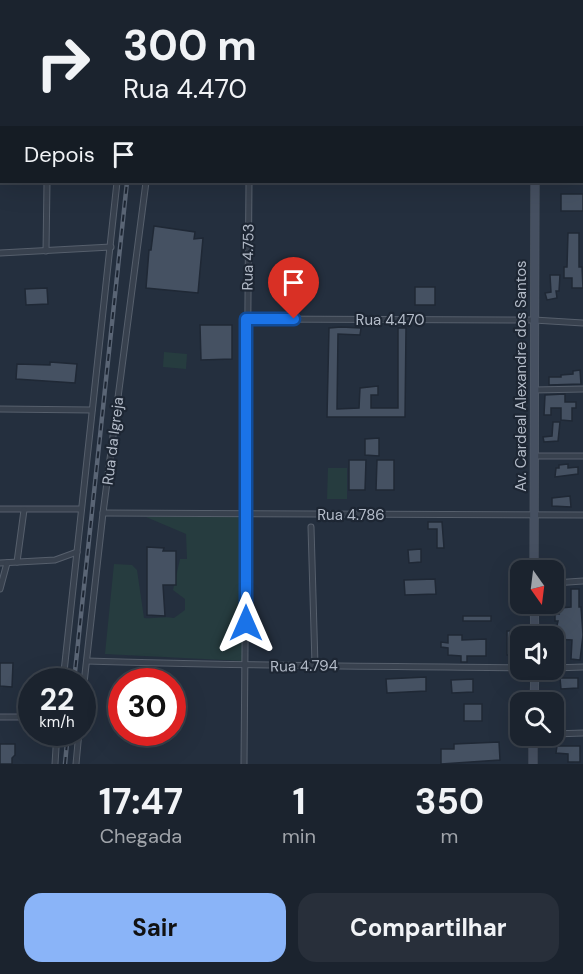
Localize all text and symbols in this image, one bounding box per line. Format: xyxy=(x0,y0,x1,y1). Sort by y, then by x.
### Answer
text: 300 m xyxy=(123,18,257,73)
icon: right xyxy=(24,24,102,102)
text: Rua 4.470 xyxy=(123,71,247,106)
icon: arrive xyxy=(107,138,140,171)
text: Depois xyxy=(24,140,95,169)
street label: Rua 4.753 xyxy=(237,223,259,291)
pin xyxy=(268,257,319,319)
street label: Av. Cardeal Alexandre dos Santos xyxy=(511,260,531,492)
icon: arrive xyxy=(277,266,310,299)
street label: Rua 4.470 xyxy=(356,310,424,330)
street label: Rua da Igreja xyxy=(98,396,128,486)
street label: Rua 4.786 xyxy=(317,505,385,525)
north arrow xyxy=(510,560,564,614)
map controls xyxy=(510,560,564,746)
position arrow xyxy=(214,591,278,655)
button: sound xyxy=(510,626,564,680)
street label: Rua 4.794 xyxy=(270,655,338,677)
speed limit sign: 30 xyxy=(108,668,186,746)
text: 22 xyxy=(40,680,74,719)
button: search xyxy=(510,692,564,746)
text: km/h xyxy=(39,712,75,732)
text: 17:47 xyxy=(99,778,183,825)
text: 1 xyxy=(292,778,305,825)
text: 350 xyxy=(415,778,484,825)
text: Chegada xyxy=(100,823,182,849)
text: min xyxy=(282,823,316,849)
text: m xyxy=(441,823,458,849)
button: Sair xyxy=(24,893,286,962)
button: Compartilhar xyxy=(298,893,559,962)

